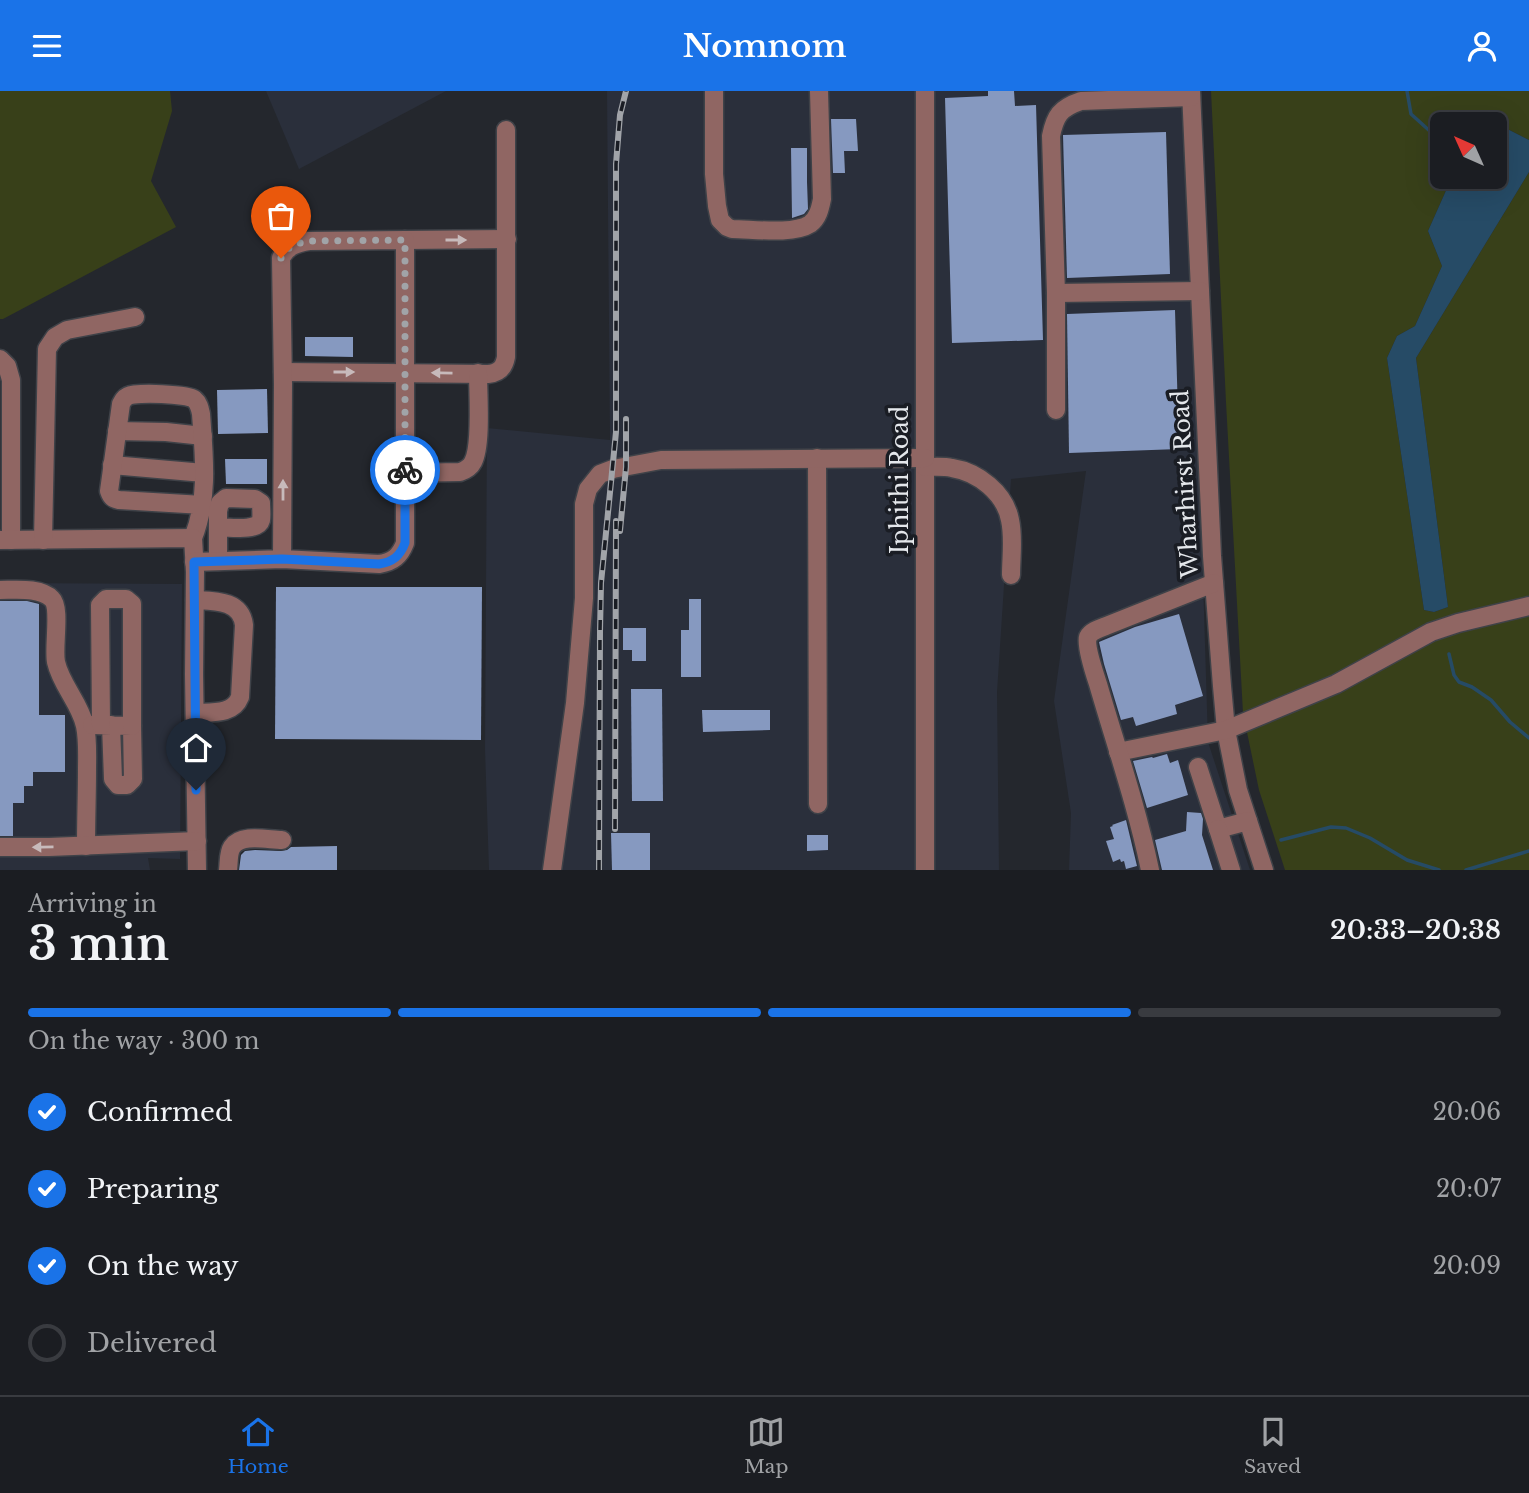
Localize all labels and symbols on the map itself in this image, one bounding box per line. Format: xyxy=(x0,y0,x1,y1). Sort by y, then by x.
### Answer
north arrow xyxy=(1430,112,1507,189)
pin xyxy=(251,186,311,258)
one-way arrow xyxy=(445,234,467,246)
one-way arrow xyxy=(333,366,355,378)
one-way arrow xyxy=(430,367,452,379)
street label: Wharhirst Road xyxy=(1166,389,1204,580)
street label: Iphithi Road xyxy=(886,406,914,554)
courier xyxy=(370,435,440,505)
one-way arrow xyxy=(277,479,289,501)
pin xyxy=(166,718,226,790)
one-way arrow xyxy=(32,841,54,853)

